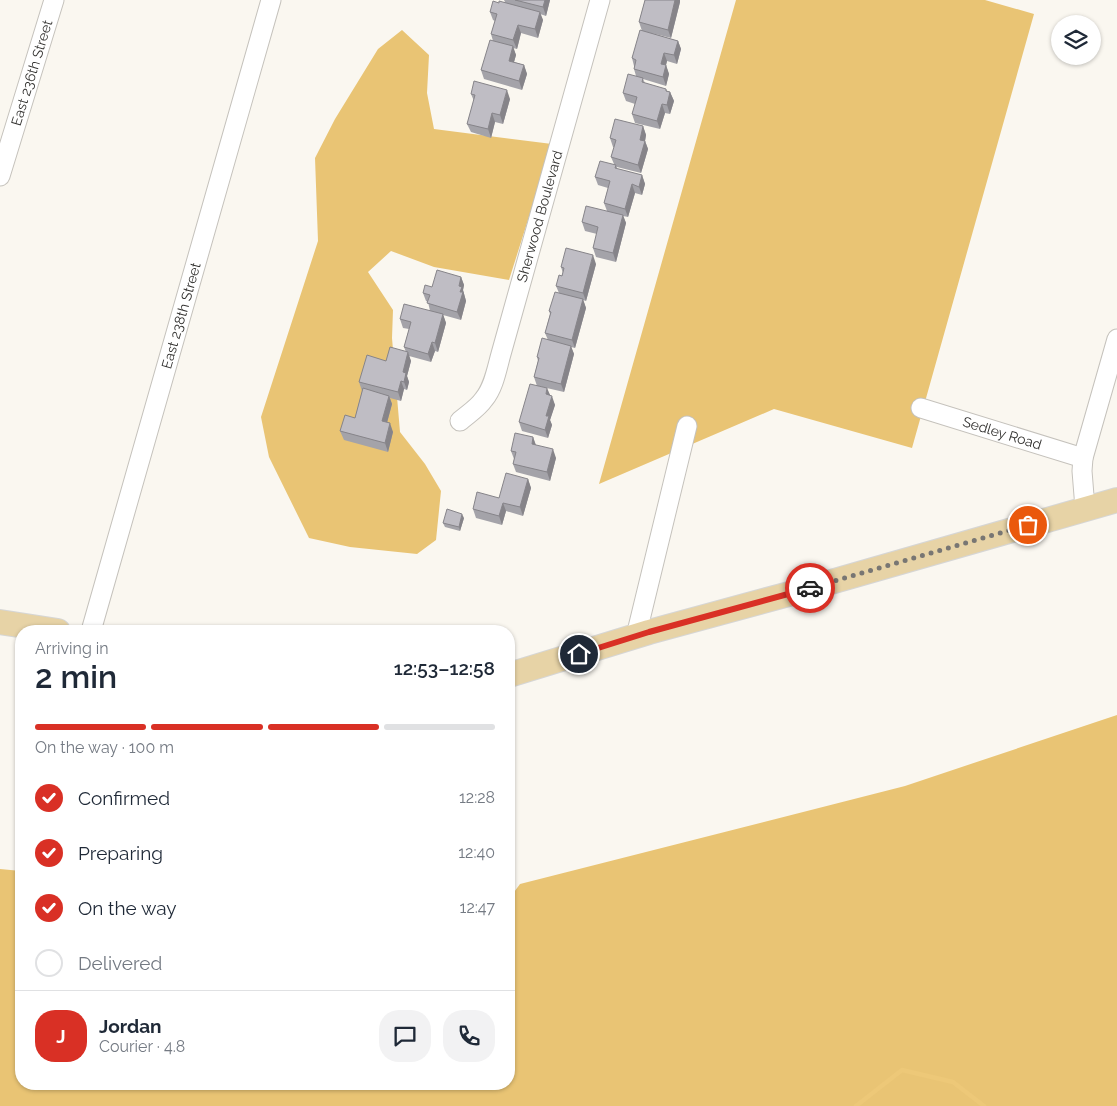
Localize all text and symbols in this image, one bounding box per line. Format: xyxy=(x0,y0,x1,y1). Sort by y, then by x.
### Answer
map controls xyxy=(1051,15,1101,65)
button: layers xyxy=(1051,15,1101,65)
street label: East 236th Street xyxy=(8,18,56,128)
street label: Sherwood Boulevard xyxy=(513,149,566,284)
street label: East 238th Street xyxy=(158,260,204,370)
street label: Sedley Road xyxy=(961,413,1044,453)
pin xyxy=(1007,504,1049,546)
icon: bag xyxy=(1014,511,1042,539)
courier xyxy=(785,563,835,613)
icon: car xyxy=(796,574,824,602)
pin xyxy=(558,633,600,675)
text: Arriving in xyxy=(35,639,109,658)
icon: home xyxy=(565,640,593,668)
text: 12:53–12:58 xyxy=(394,657,495,679)
text: 2 min xyxy=(35,658,117,695)
text: On the way · 100 m xyxy=(35,738,174,757)
icon: check xyxy=(35,784,63,812)
text: Confirmed xyxy=(78,787,170,809)
text: 12:28 xyxy=(459,788,495,807)
icon: check xyxy=(35,839,63,867)
text: Preparing xyxy=(78,842,163,864)
text: 12:40 xyxy=(458,843,495,862)
icon: check xyxy=(35,894,63,922)
text: On the way xyxy=(78,897,177,919)
text: 12:47 xyxy=(460,898,495,917)
text: Delivered xyxy=(78,952,162,974)
button: chat xyxy=(379,1010,431,1062)
button: phone xyxy=(443,1010,495,1062)
text: Jordan xyxy=(99,1015,162,1037)
text: J xyxy=(56,1025,66,1047)
text: Courier · 4.8 xyxy=(99,1037,185,1056)

